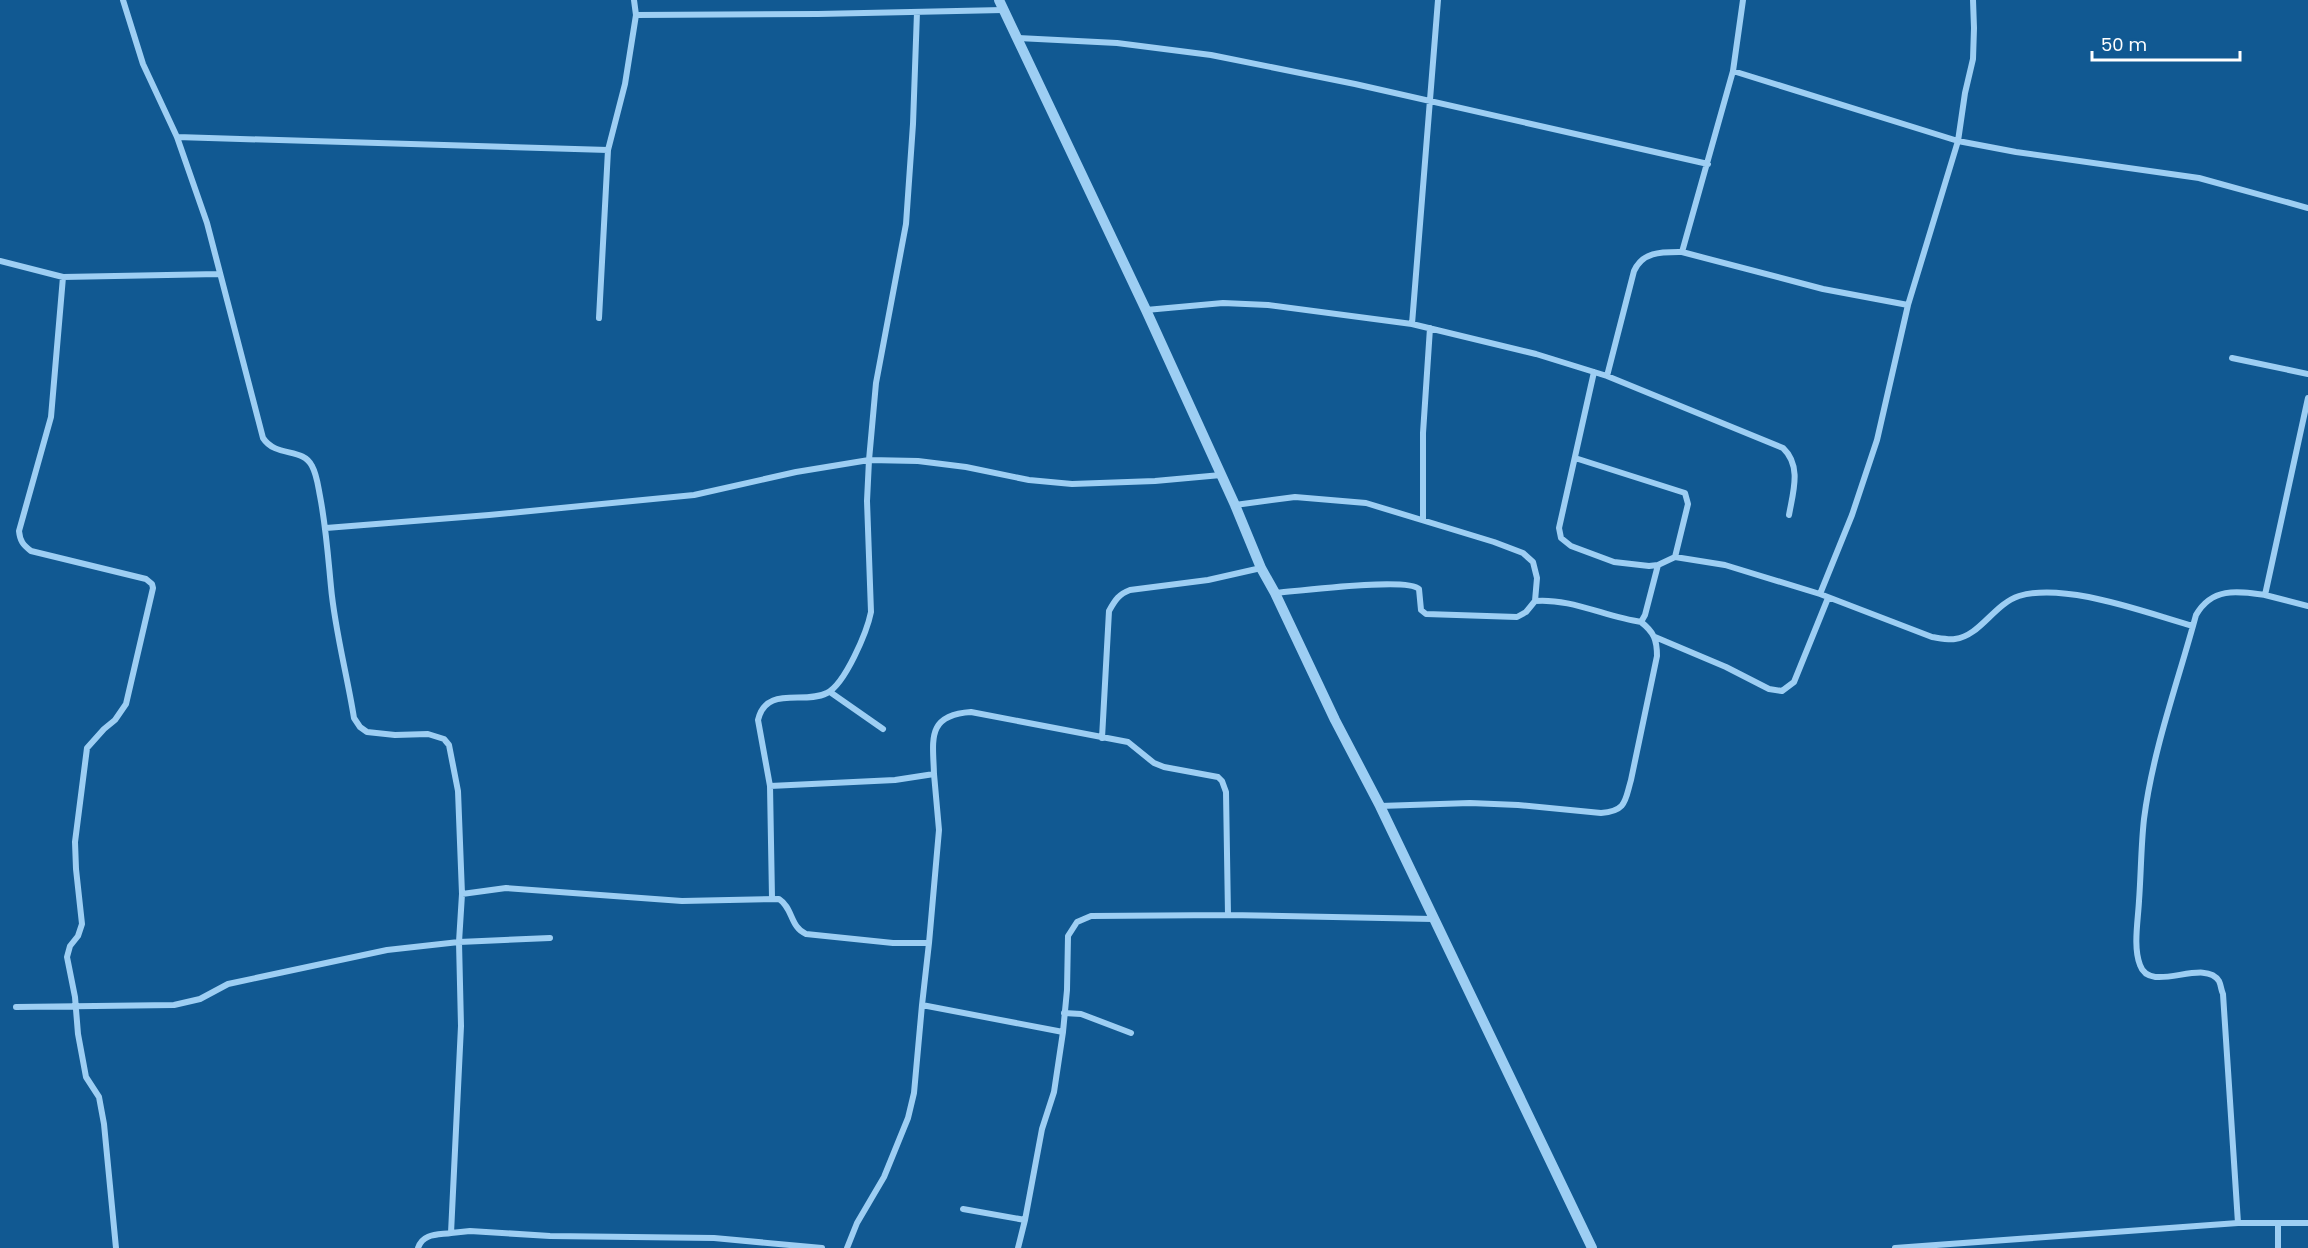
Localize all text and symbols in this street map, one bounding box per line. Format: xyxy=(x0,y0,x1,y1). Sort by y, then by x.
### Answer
scale bar xyxy=(2092,24,2240,62)
text: 50 m xyxy=(2101,32,2147,57)

